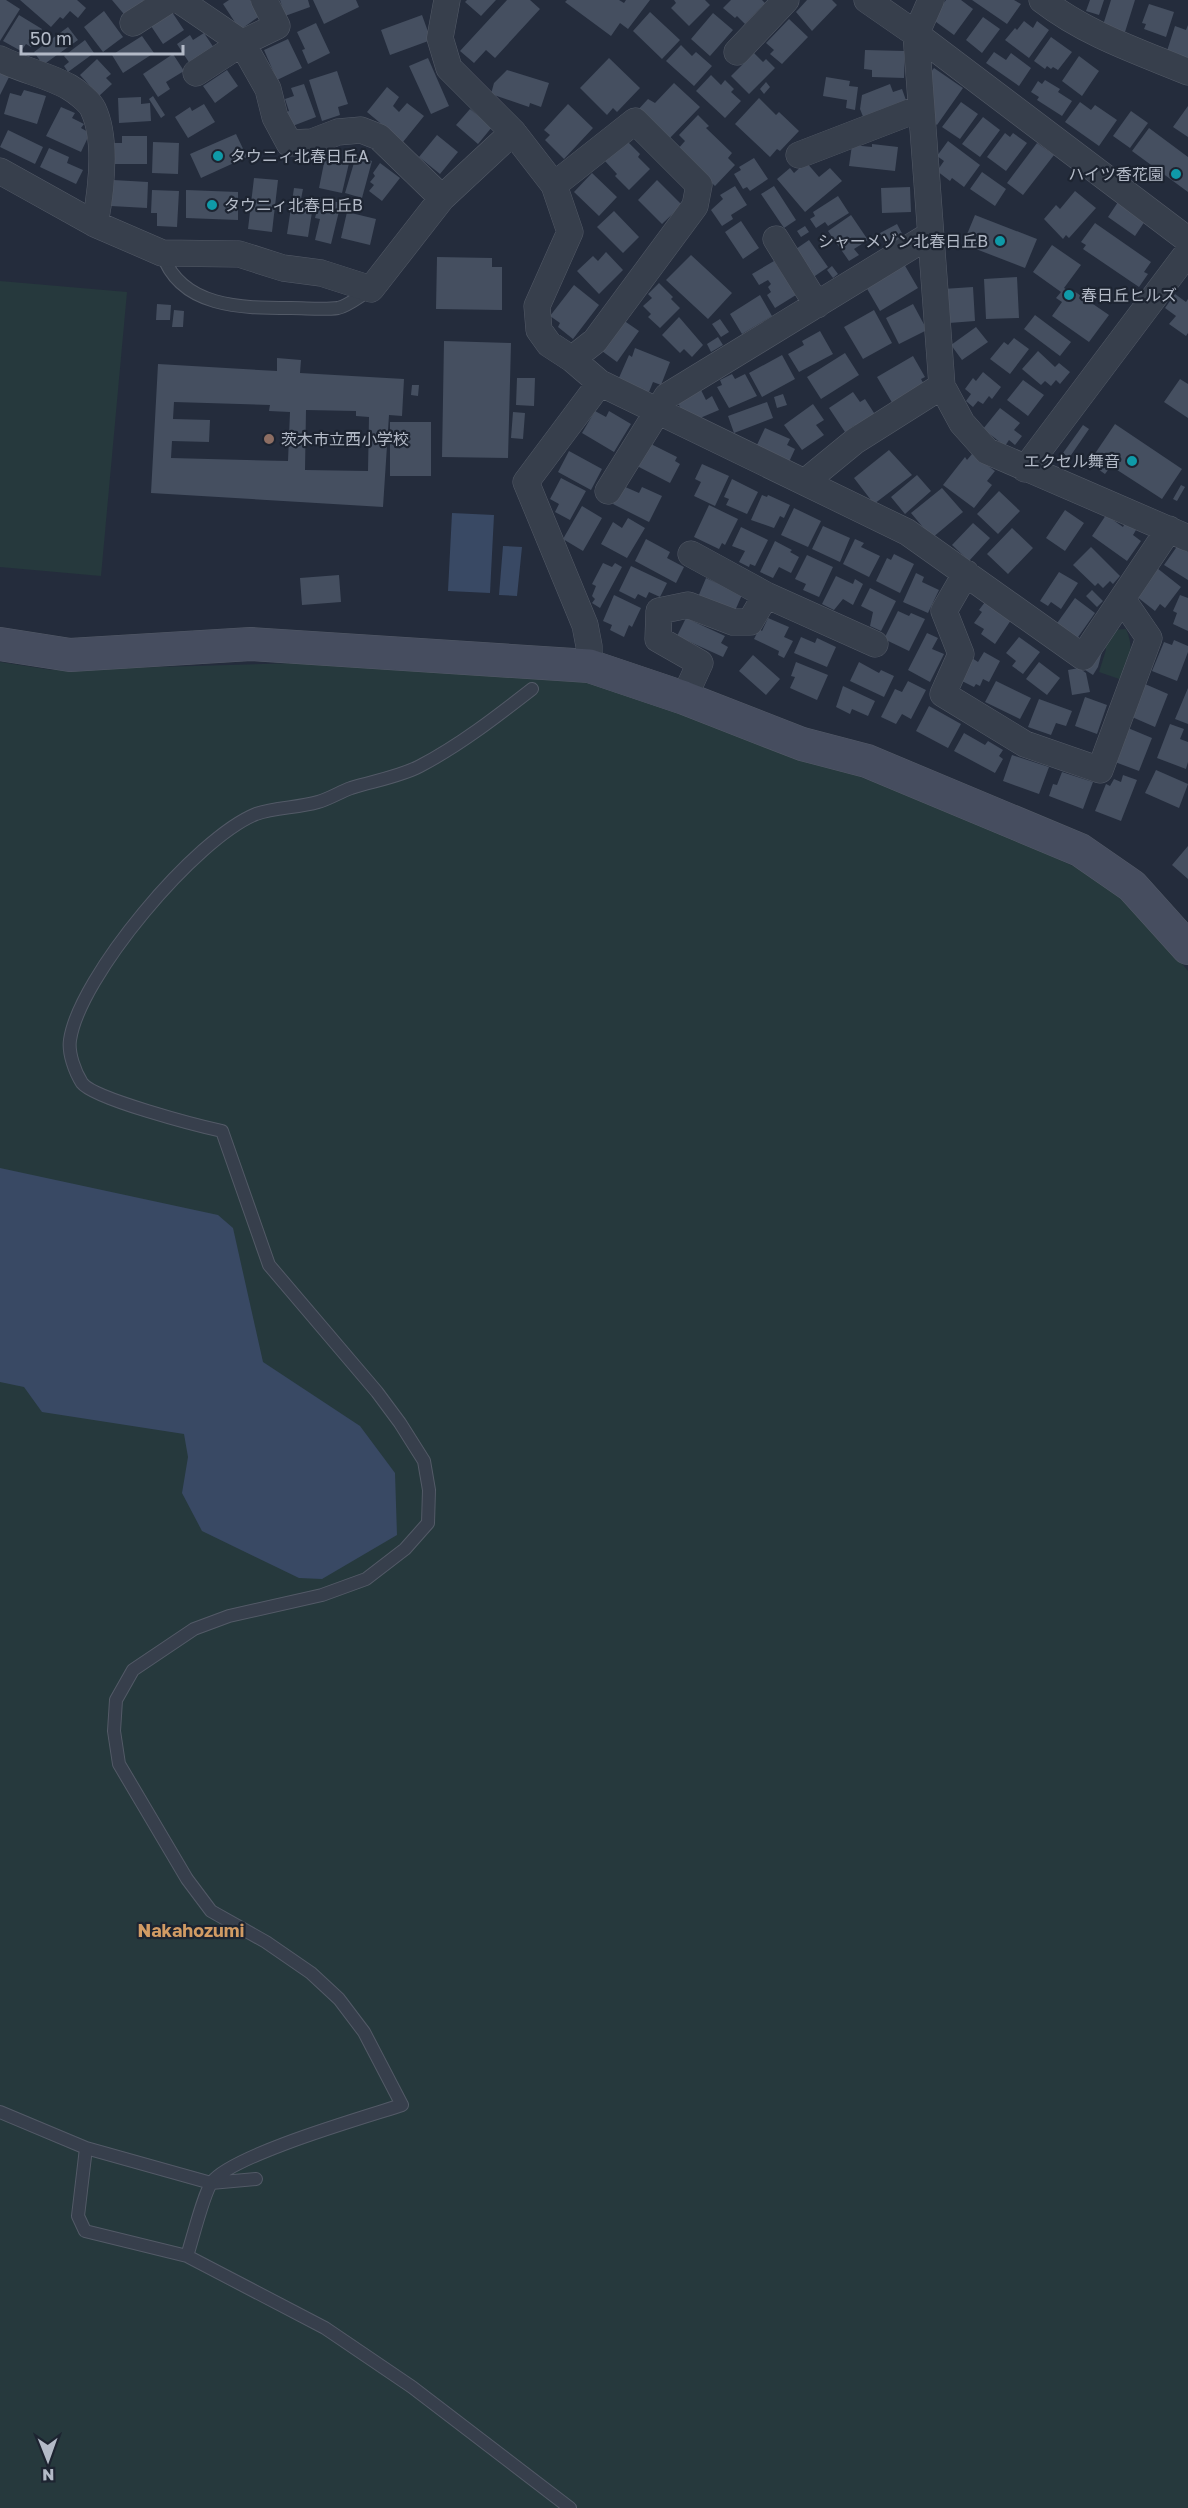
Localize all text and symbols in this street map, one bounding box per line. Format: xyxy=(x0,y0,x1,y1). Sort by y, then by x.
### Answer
scale bar xyxy=(21,18,183,56)
text: 50 m xyxy=(30,27,72,49)
place label: タウニィ北春日丘A xyxy=(230,146,369,166)
marker: タウニィ北春日丘A xyxy=(211,149,225,163)
place label: ハイツ香花園 xyxy=(1068,164,1164,184)
marker: ハイツ香花園 xyxy=(1169,167,1183,181)
place label: タウニィ北春日丘B xyxy=(224,195,363,215)
marker: タウニィ北春日丘B xyxy=(205,198,219,212)
place label: シャーメゾン北春日丘B xyxy=(818,231,988,251)
marker: シャーメゾン北春日丘B xyxy=(993,234,1007,248)
place label: 春日丘ヒルズ xyxy=(1081,285,1177,305)
marker: 春日丘ヒルズ xyxy=(1062,288,1076,302)
place label: 茨木市立西小学校 xyxy=(281,429,409,449)
marker: 茨木市立西小学校 xyxy=(262,432,276,446)
place label: エクセル舞音 xyxy=(1024,451,1120,471)
marker: エクセル舞音 xyxy=(1125,454,1139,468)
district label: Nakahozumi xyxy=(138,1919,245,1941)
north arrow xyxy=(18,2430,78,2490)
text: N xyxy=(42,2465,55,2485)

